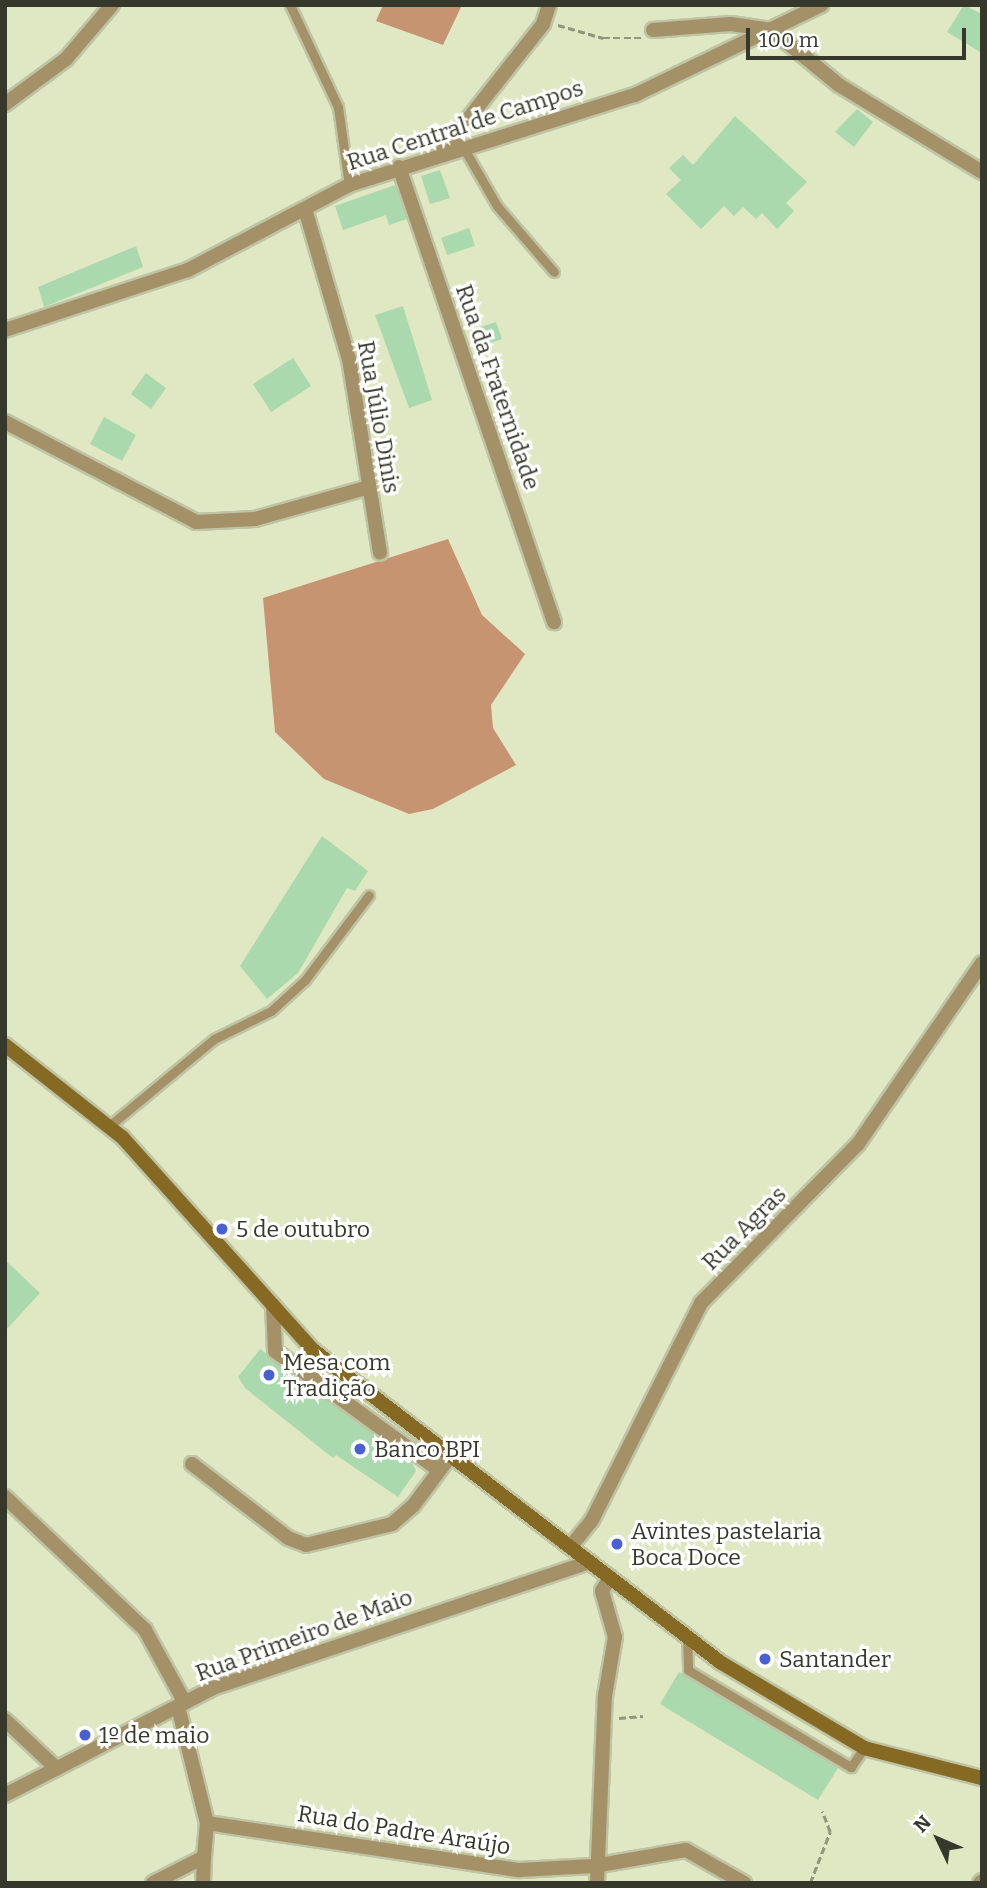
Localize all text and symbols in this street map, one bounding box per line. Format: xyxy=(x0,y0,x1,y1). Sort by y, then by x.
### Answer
scale bar xyxy=(749,14,970,58)
text: 100 m xyxy=(759,27,819,53)
street label: Rua Central de Campos xyxy=(343,74,587,176)
street label: Rua da Fraternidade xyxy=(450,281,546,493)
street label: Rua Júlio Dinis xyxy=(352,339,406,495)
street label: Rua Agras xyxy=(696,1180,792,1276)
place label: 5 de outubro xyxy=(236,1215,370,1243)
marker: 5 de outubro xyxy=(214,1221,230,1237)
place label: Mesa com Tradição xyxy=(283,1348,390,1402)
marker: Mesa com Tradição xyxy=(261,1367,277,1383)
place label: Banco BPI xyxy=(374,1435,480,1463)
marker: Banco BPI xyxy=(352,1441,368,1457)
place label: Avintes pastelaria Boca Doce xyxy=(631,1517,822,1571)
marker: Avintes pastelaria Boca Doce xyxy=(609,1536,625,1552)
street label: Rua Primeiro de Maio xyxy=(192,1583,416,1687)
place label: Santander xyxy=(779,1645,891,1673)
marker: Santander xyxy=(757,1651,773,1667)
place label: 1º de maio xyxy=(99,1721,209,1749)
marker: 1º de maio xyxy=(77,1727,93,1743)
street label: Rua do Padre Araújo xyxy=(295,1800,513,1860)
north arrow xyxy=(903,1804,973,1874)
text: N xyxy=(909,1811,936,1837)

